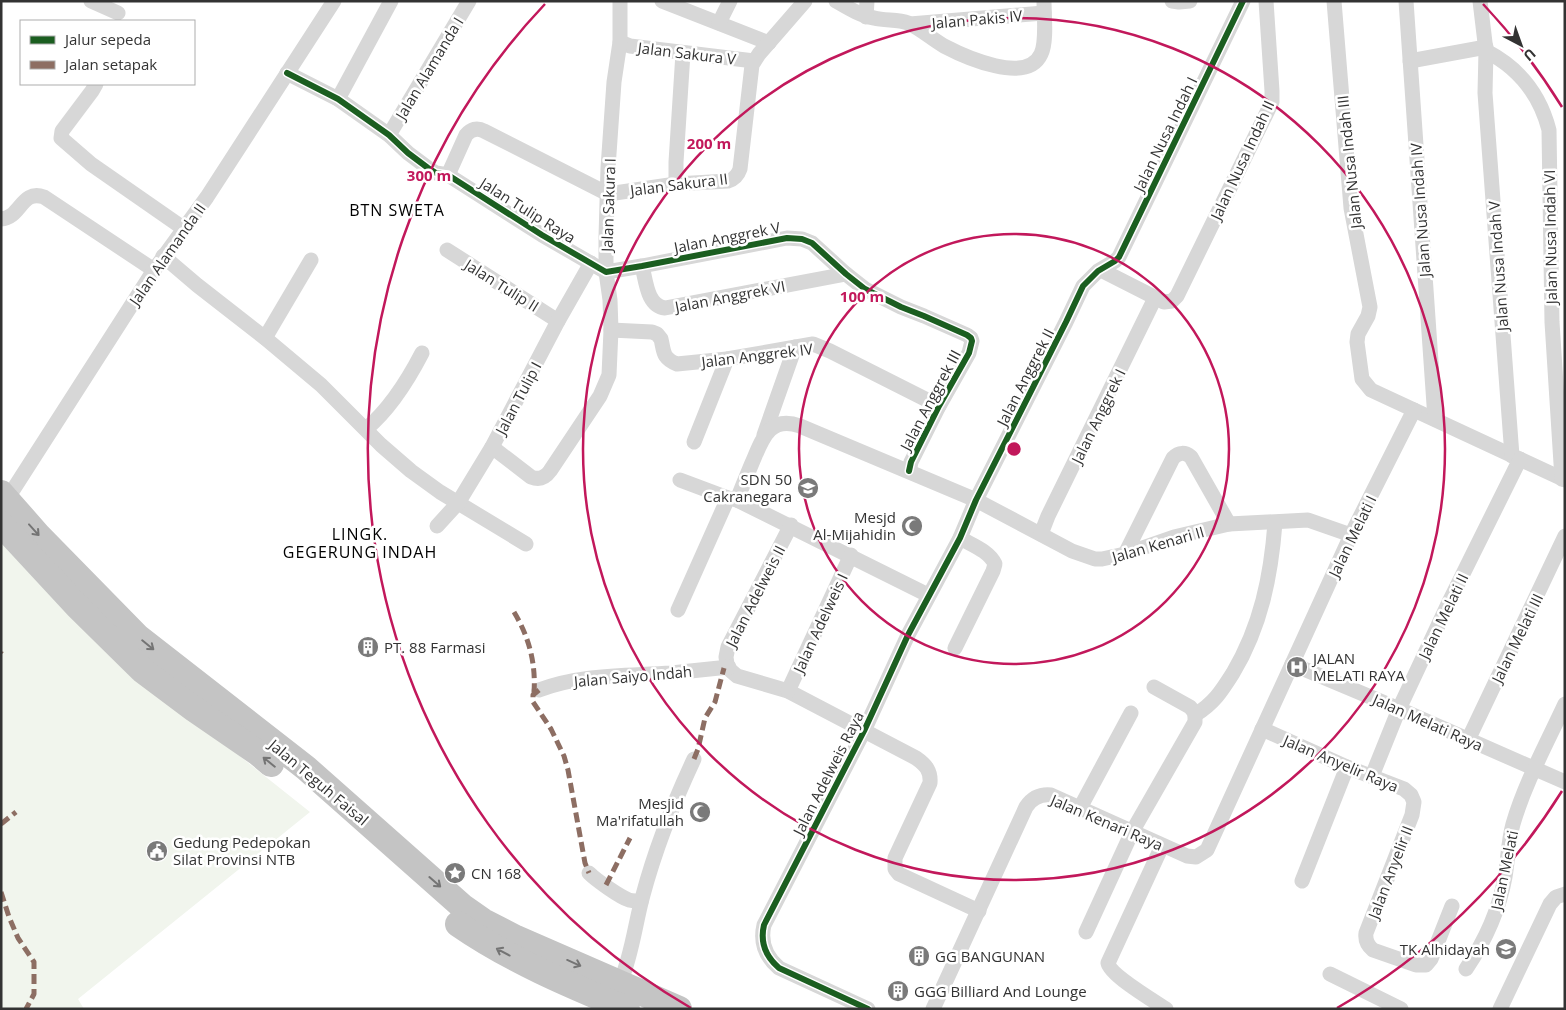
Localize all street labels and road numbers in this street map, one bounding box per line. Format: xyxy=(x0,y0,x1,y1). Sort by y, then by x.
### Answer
street label: Jalan Pakis IV xyxy=(929,5,1023,33)
street label: Jalan Alamanda I xyxy=(389,13,468,125)
street label: Jalan Sakura V xyxy=(635,37,737,69)
street label: Jalan Nusa Indah I xyxy=(1128,73,1202,197)
street label: Jalan Nusa Indah III xyxy=(1332,94,1366,232)
street label: Jalan Nusa Indah II xyxy=(1205,97,1279,225)
street label: Jalan Nusa Indah IV xyxy=(1405,142,1435,280)
street label: Jalan Sakura I xyxy=(596,158,620,254)
street label: Jalan Sakura II xyxy=(627,168,729,200)
street label: Jalan Nusa Indah VI xyxy=(1539,170,1561,306)
street label: Jalan Tulip Raya xyxy=(475,172,580,247)
street label: Jalan Alamanda II xyxy=(123,199,210,311)
street label: Jalan Nusa Indah V xyxy=(1483,200,1513,334)
street label: Jalan Anggrek V xyxy=(670,217,782,257)
street label: Jalan Tulip II xyxy=(459,253,543,316)
street label: Jalan Anggrek VI xyxy=(671,275,787,317)
street label: Jalan Anggrek II xyxy=(991,325,1058,431)
street label: Jalan Anggrek IV xyxy=(698,338,814,372)
street label: Jalan Anggrek III xyxy=(894,346,965,456)
street label: Jalan Tulip I xyxy=(489,358,546,440)
street label: Jalan Anggrek I xyxy=(1066,365,1130,469)
street label: Jalan Melati I xyxy=(1323,492,1380,582)
street label: Jalan Kenari II xyxy=(1108,521,1206,567)
street label: Jalan Adelweis II xyxy=(720,542,789,652)
street label: Jalan Adelweis I xyxy=(787,570,852,678)
street label: Jalan Melati II xyxy=(1413,570,1472,664)
street label: Jalan Melati III xyxy=(1486,590,1547,688)
street label: Jalan Saiyo Indah xyxy=(571,661,693,691)
street label: Jalan Melati Raya xyxy=(1368,688,1486,755)
street label: Jalan Adelweis Raya xyxy=(787,708,868,840)
street label: Jalan Anyelir Raya xyxy=(1279,729,1402,796)
street label: Jalan Teguh Faisal xyxy=(264,733,373,829)
street label: Jalan Kenari Raya xyxy=(1046,789,1166,855)
street label: Jalan Anyelir II xyxy=(1362,823,1417,923)
street label: Jalan Melati xyxy=(1485,828,1522,914)

